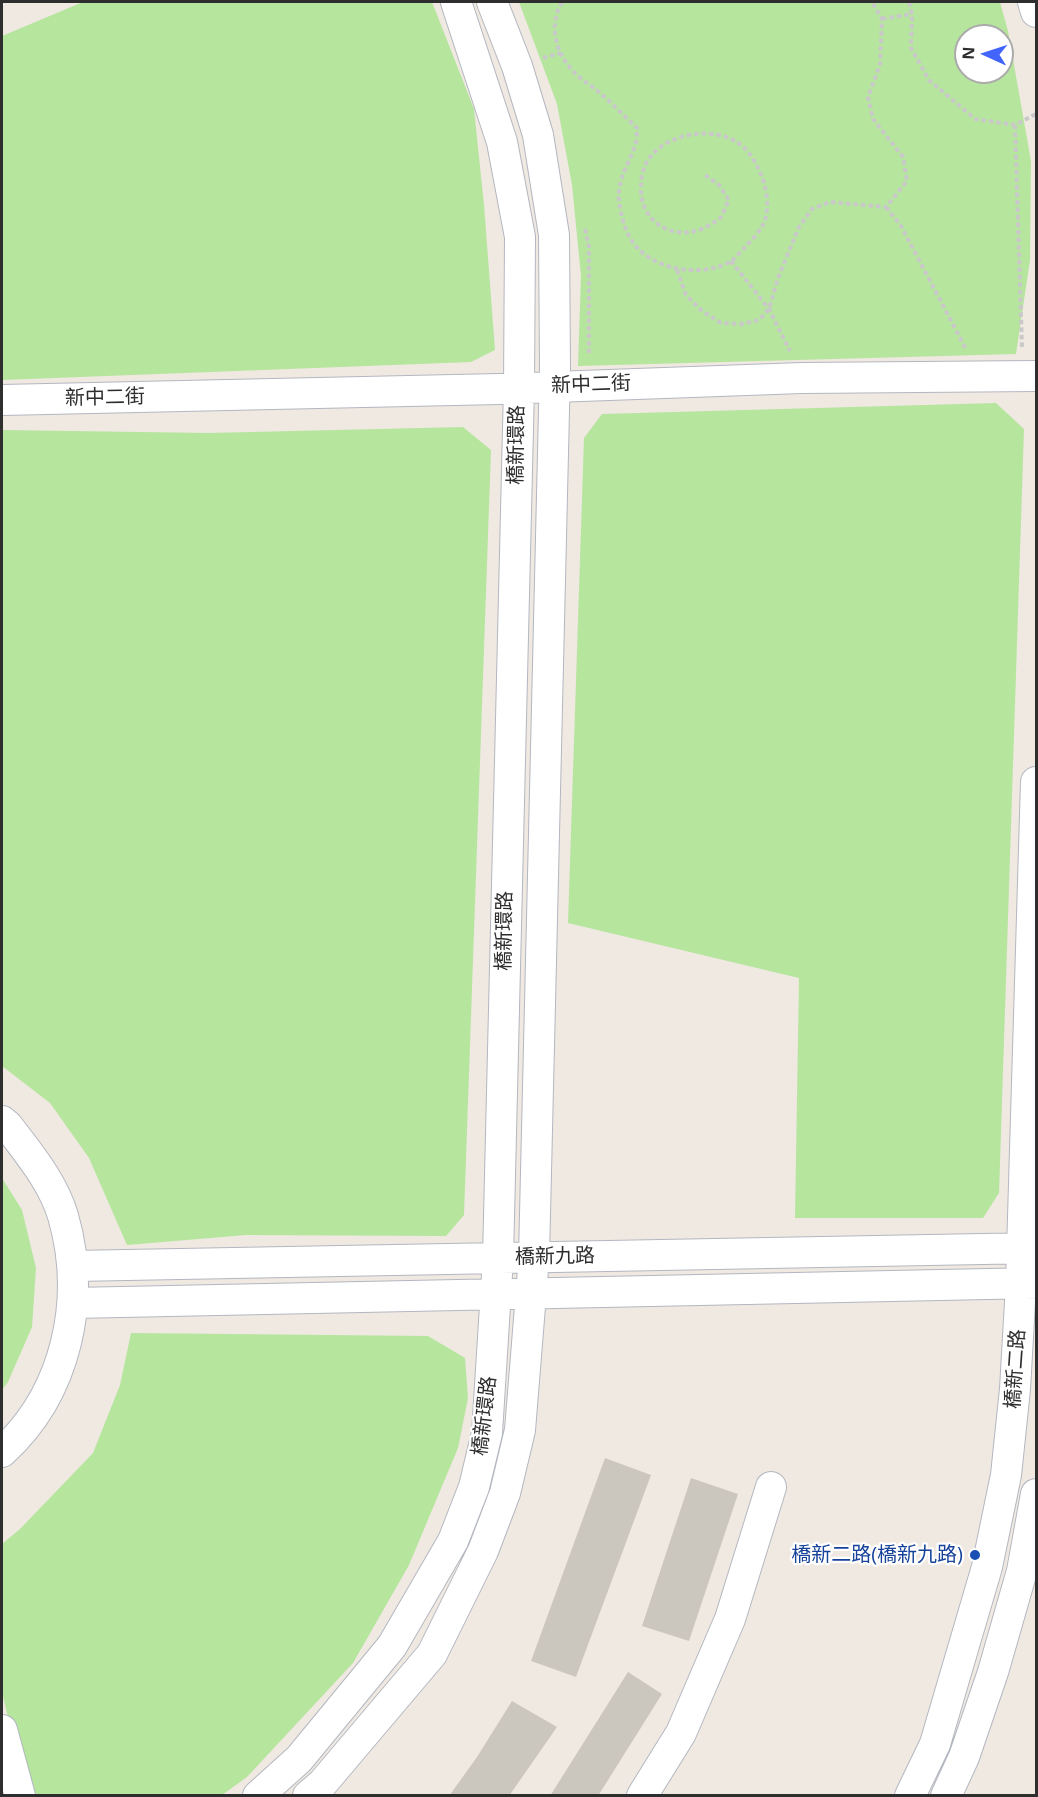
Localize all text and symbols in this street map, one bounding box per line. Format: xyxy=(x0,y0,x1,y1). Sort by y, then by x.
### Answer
north arrow xyxy=(954,24,1014,84)
text: N xyxy=(957,46,979,60)
street label: 新中二街 xyxy=(551,372,631,398)
street label: 新中二街 xyxy=(65,385,145,411)
street label: 橋新環路 xyxy=(504,405,530,485)
street label: 橋新環路 xyxy=(492,891,518,971)
street label: 橋新九路 xyxy=(515,1244,595,1270)
street label: 橋新二路 xyxy=(1001,1328,1031,1410)
street label: 橋新環路 xyxy=(468,1375,502,1457)
place label: 橋新二路(橋新九路) xyxy=(791,1543,963,1567)
marker: 橋新二路(橋新九路) xyxy=(968,1548,982,1562)

